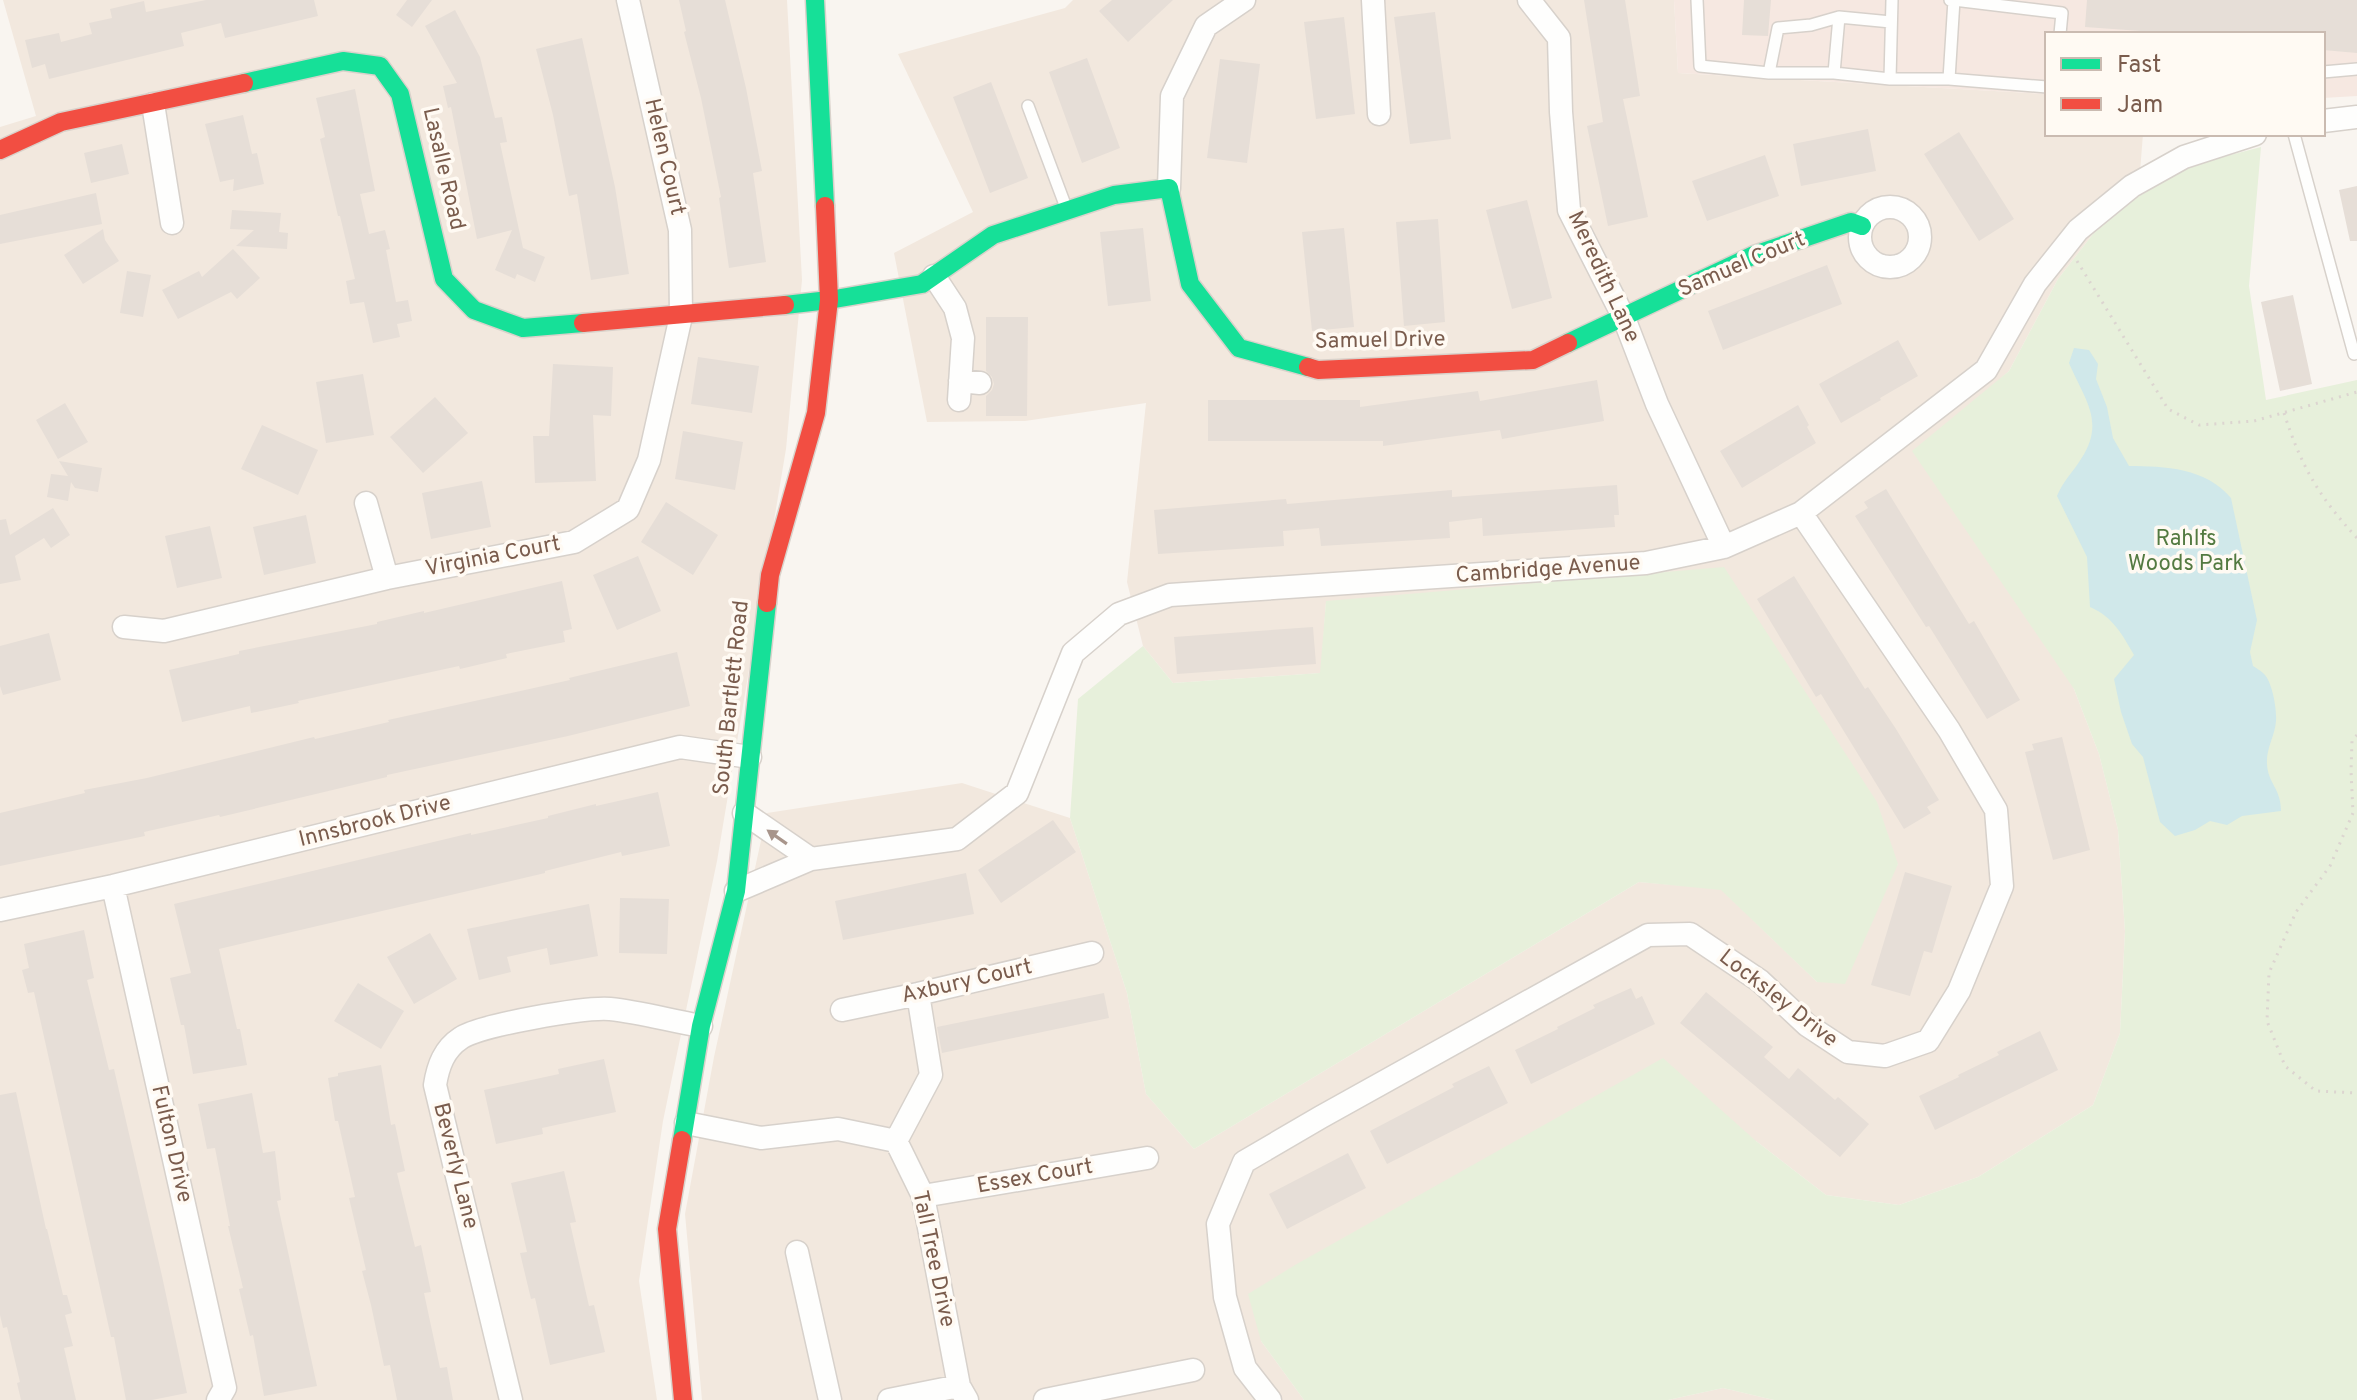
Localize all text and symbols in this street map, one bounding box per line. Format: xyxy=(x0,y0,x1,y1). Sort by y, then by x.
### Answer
legend xyxy=(2045,32,2325,136)
text: Fast xyxy=(2117,51,2161,81)
text: Jam xyxy=(2117,91,2163,121)
street label: Helen Court xyxy=(637,96,691,218)
street label: Lasalle Road xyxy=(416,105,470,233)
street label: Meredith Lane xyxy=(1561,207,1645,347)
street label: Samuel Court xyxy=(1675,226,1809,304)
street label: Samuel Drive xyxy=(1314,326,1446,356)
park label: Rahlfs Woods Park xyxy=(2128,526,2244,578)
street label: Virginia Court xyxy=(423,531,563,583)
street label: Cambridge Avenue xyxy=(1455,550,1641,590)
street label: South Bartlett Road xyxy=(708,599,756,797)
street label: Innsbrook Drive xyxy=(296,790,454,854)
one-way arrow xyxy=(766,829,788,845)
street label: Locksley Drive xyxy=(1713,944,1843,1054)
street label: Axbury Court xyxy=(899,954,1035,1010)
street label: Fulton Drive xyxy=(144,1083,198,1205)
street label: Beverly Lane xyxy=(426,1100,484,1232)
street label: Essex Court xyxy=(975,1154,1095,1200)
street label: Tall Tree Drive xyxy=(905,1188,961,1330)

